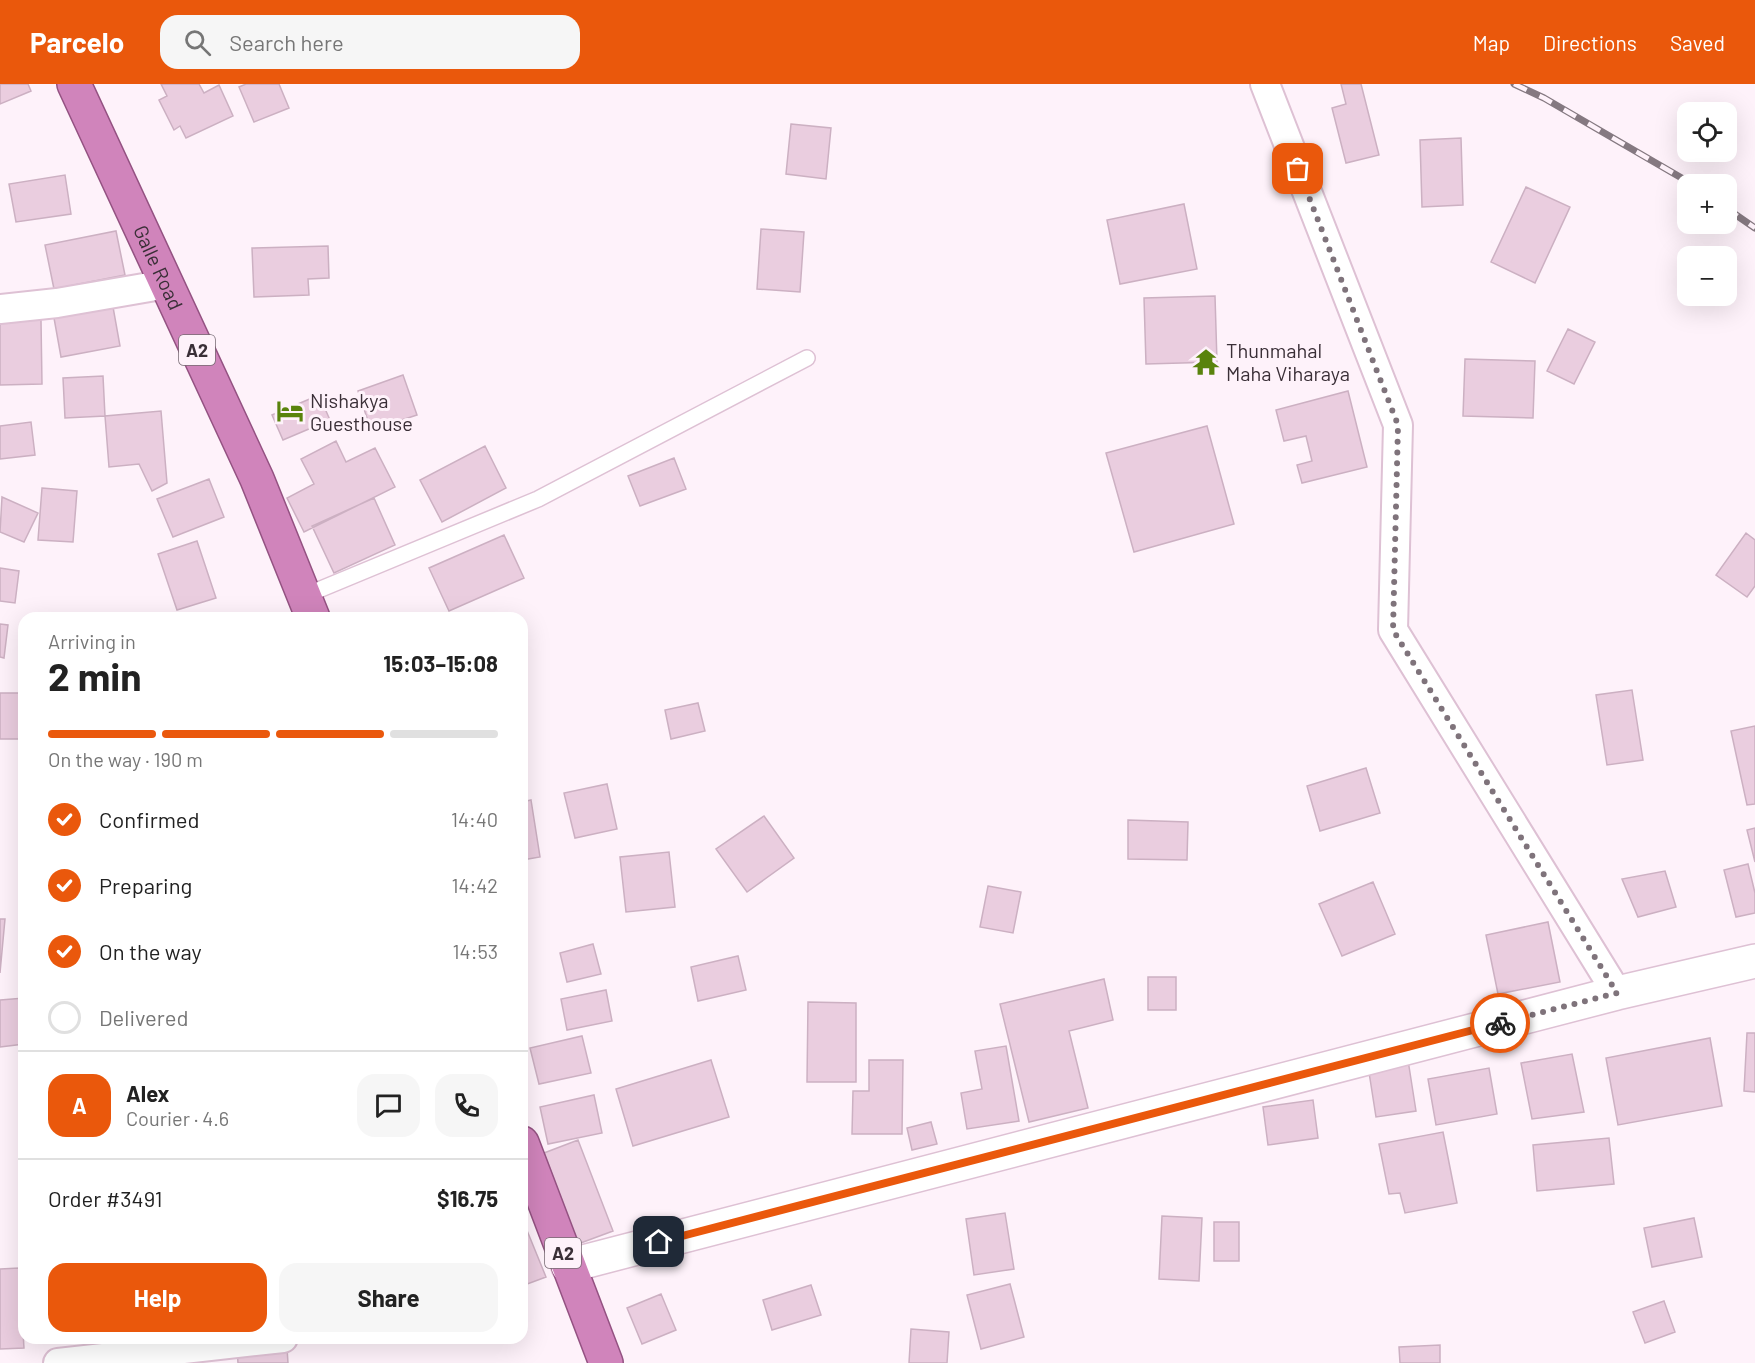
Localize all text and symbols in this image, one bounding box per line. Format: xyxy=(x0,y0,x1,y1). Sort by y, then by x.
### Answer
search box xyxy=(160,15,580,69)
text: Parcelo xyxy=(30,25,124,59)
icon: search xyxy=(181,26,214,59)
text: Search here xyxy=(229,29,344,55)
text: Map xyxy=(1473,30,1510,55)
text: Directions xyxy=(1543,30,1637,55)
text: Saved xyxy=(1670,30,1725,55)
map controls xyxy=(1677,102,1737,306)
button: locate xyxy=(1677,102,1737,162)
pin xyxy=(1272,143,1323,194)
icon: bag xyxy=(1281,152,1314,185)
button: + xyxy=(1677,174,1737,234)
street label: Galle Road xyxy=(129,221,189,313)
button: − xyxy=(1677,246,1737,306)
road number: A2 xyxy=(179,335,215,365)
place label: Thunmahal Maha Viharaya xyxy=(1226,338,1350,385)
temple icon: Thunmahal Maha Viharaya xyxy=(1191,347,1221,377)
place label: Nishakya Guesthouse xyxy=(310,388,413,435)
hotel icon: Nishakya Guesthouse xyxy=(275,396,305,426)
text: Arriving in xyxy=(48,629,136,653)
text: 15:03–15:08 xyxy=(383,650,498,676)
text: 2 min xyxy=(48,652,141,699)
text: On the way · 190 m xyxy=(48,747,203,771)
icon: check xyxy=(48,803,81,836)
text: Confirmed xyxy=(99,806,199,832)
text: 14:40 xyxy=(451,807,498,831)
icon: check xyxy=(48,869,81,902)
text: Preparing xyxy=(99,872,192,898)
text: 14:42 xyxy=(451,873,498,897)
icon: check xyxy=(48,935,81,968)
text: On the way xyxy=(99,938,202,964)
text: 14:53 xyxy=(453,939,498,963)
courier xyxy=(1470,993,1530,1053)
text: Delivered xyxy=(99,1004,188,1030)
icon: bike xyxy=(1484,1007,1517,1040)
button: chat xyxy=(357,1074,420,1137)
button: phone xyxy=(435,1074,498,1137)
text: Alex xyxy=(126,1080,169,1106)
text: A xyxy=(72,1092,87,1118)
text: Courier · 4.6 xyxy=(126,1106,229,1130)
text: Order #3491 xyxy=(48,1185,162,1211)
text: $16.75 xyxy=(437,1185,498,1211)
pin xyxy=(633,1216,684,1267)
icon: home xyxy=(642,1225,675,1258)
road number: A2 xyxy=(545,1238,581,1268)
button: Help xyxy=(48,1263,267,1332)
button: Share xyxy=(279,1263,498,1332)

